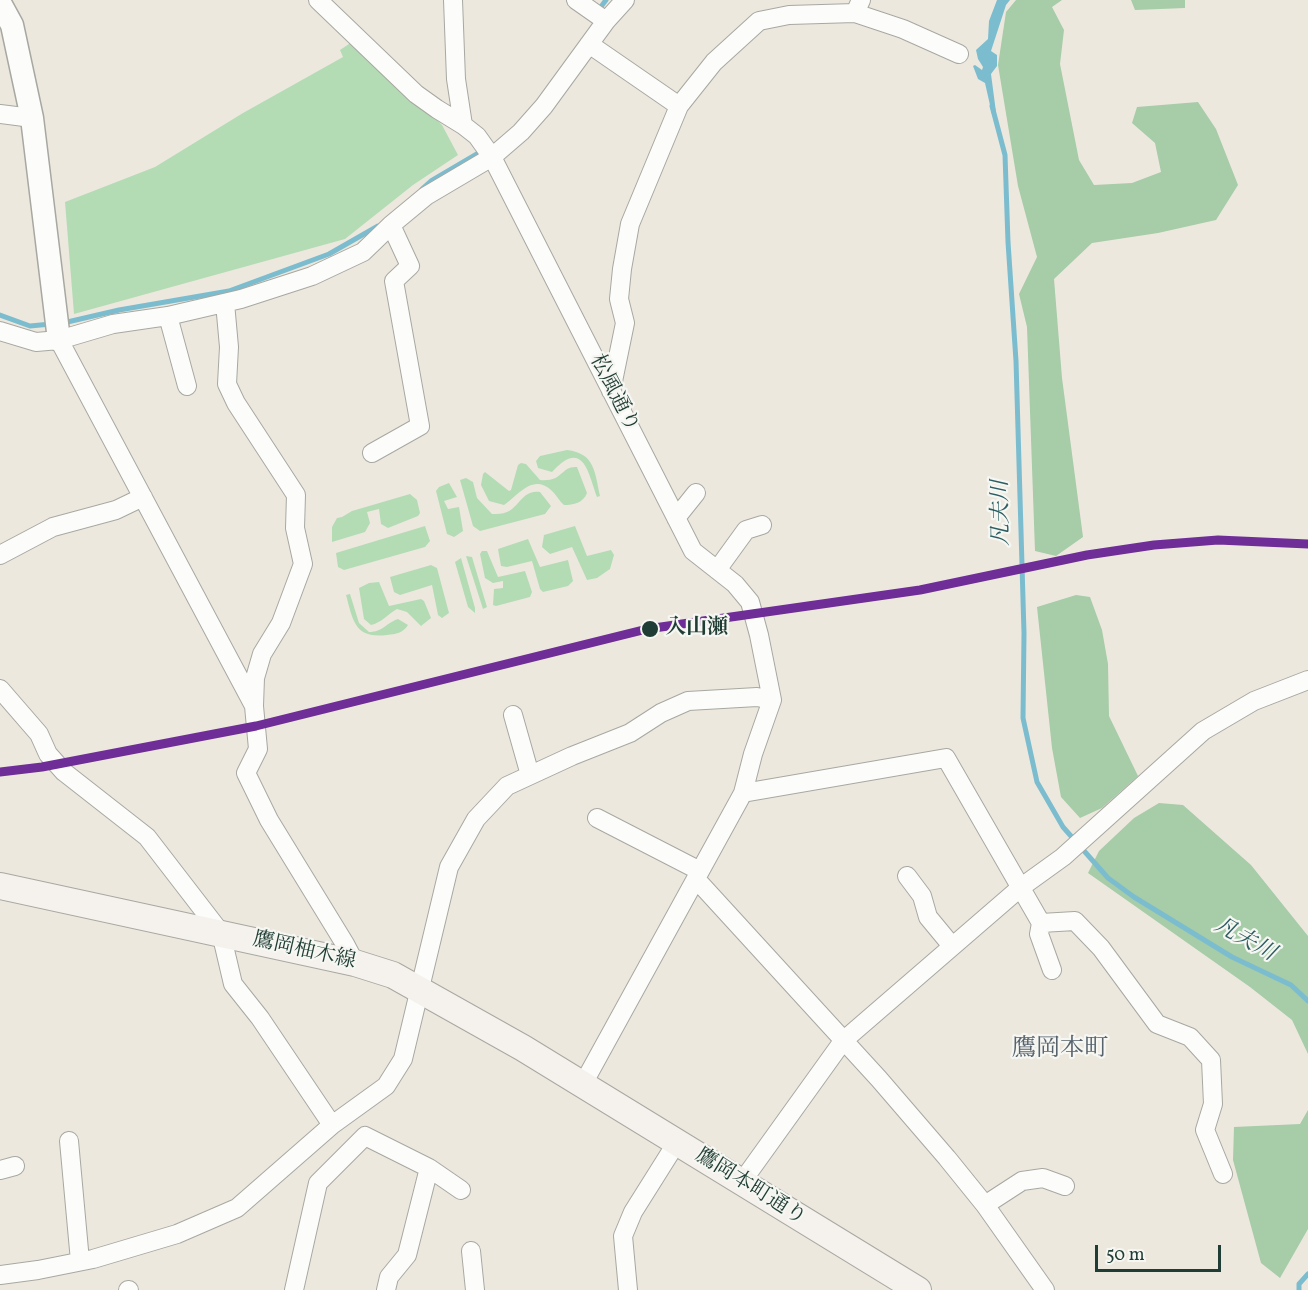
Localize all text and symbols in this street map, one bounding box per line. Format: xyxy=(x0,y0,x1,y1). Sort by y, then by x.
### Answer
street label: 松風通り xyxy=(583,351,643,437)
water label: 凡夫川 xyxy=(989,480,1017,546)
place label: 入山瀬 xyxy=(665,616,728,642)
marker: 入山瀬 xyxy=(640,619,660,639)
water label: 凡夫川 xyxy=(1209,913,1279,969)
street label: 鷹岡柚木線 xyxy=(250,928,358,976)
district label: 鷹岡本町 xyxy=(1012,1037,1108,1065)
street label: 鷹岡本町通り xyxy=(690,1144,810,1232)
scale bar xyxy=(1098,1233,1224,1271)
text: 50 m xyxy=(1106,1243,1145,1268)

